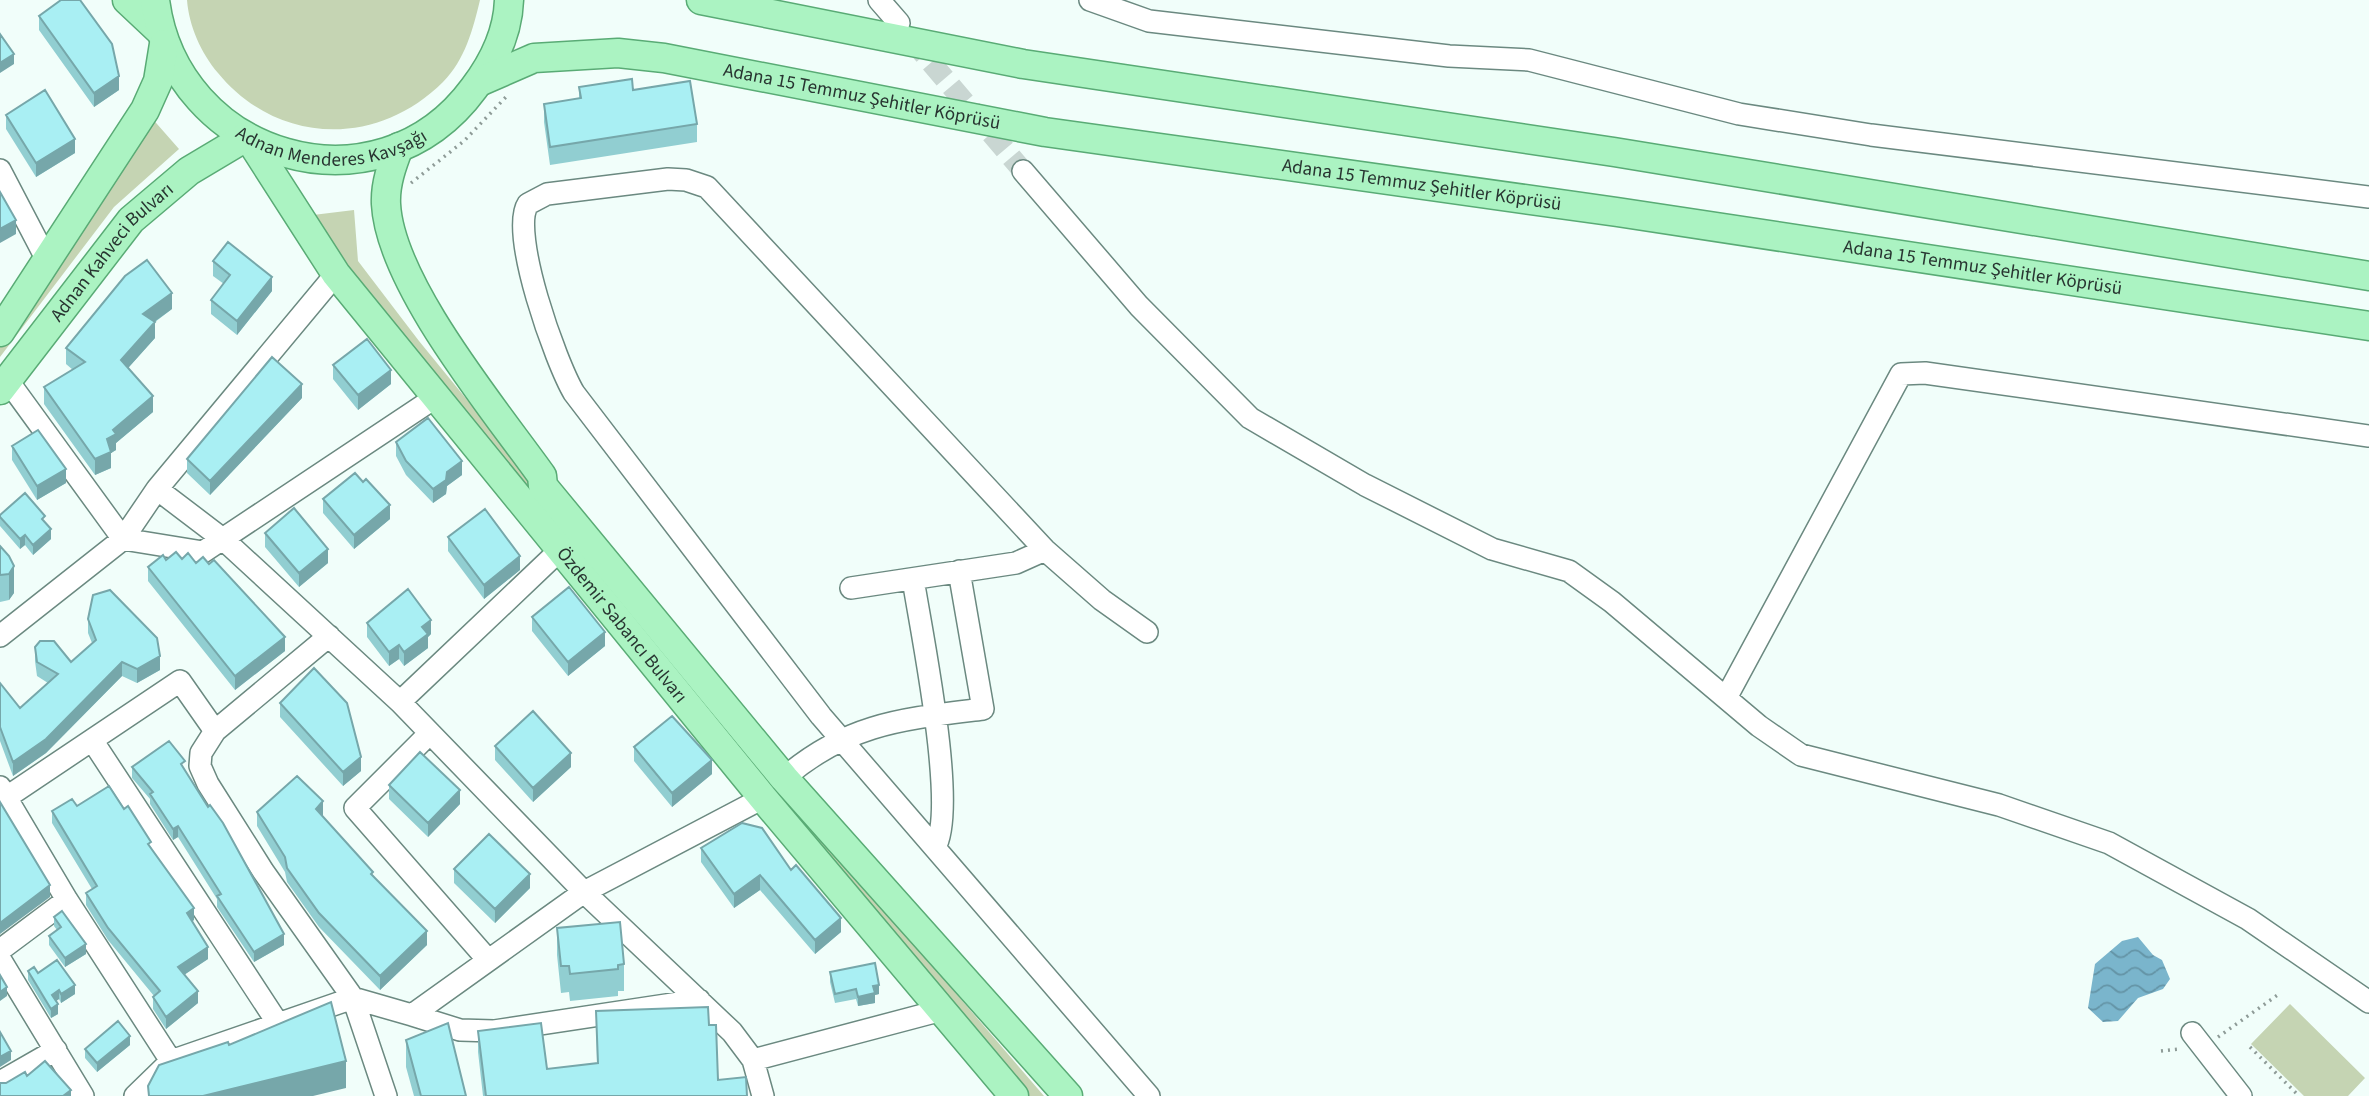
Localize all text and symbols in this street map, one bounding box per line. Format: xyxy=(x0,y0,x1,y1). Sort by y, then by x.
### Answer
street label: Adana 15 Temmuz Şehitler Köprüsü xyxy=(721,56,1003,137)
street label: Adnan Menderes Kavşağı xyxy=(234,115,432,141)
text: Adnan Menderes Kavşağı xyxy=(231,120,432,173)
street label: Adana 15 Temmuz Şehitler Köprüsü xyxy=(1280,152,1563,218)
street label: Adnan Kahveci Bulvarı xyxy=(44,176,179,327)
street label: Adana 15 Temmuz Şehitler Köprüsü xyxy=(1841,233,2124,302)
street label: Özdemir Sabancı Bulvarı xyxy=(550,541,694,709)

